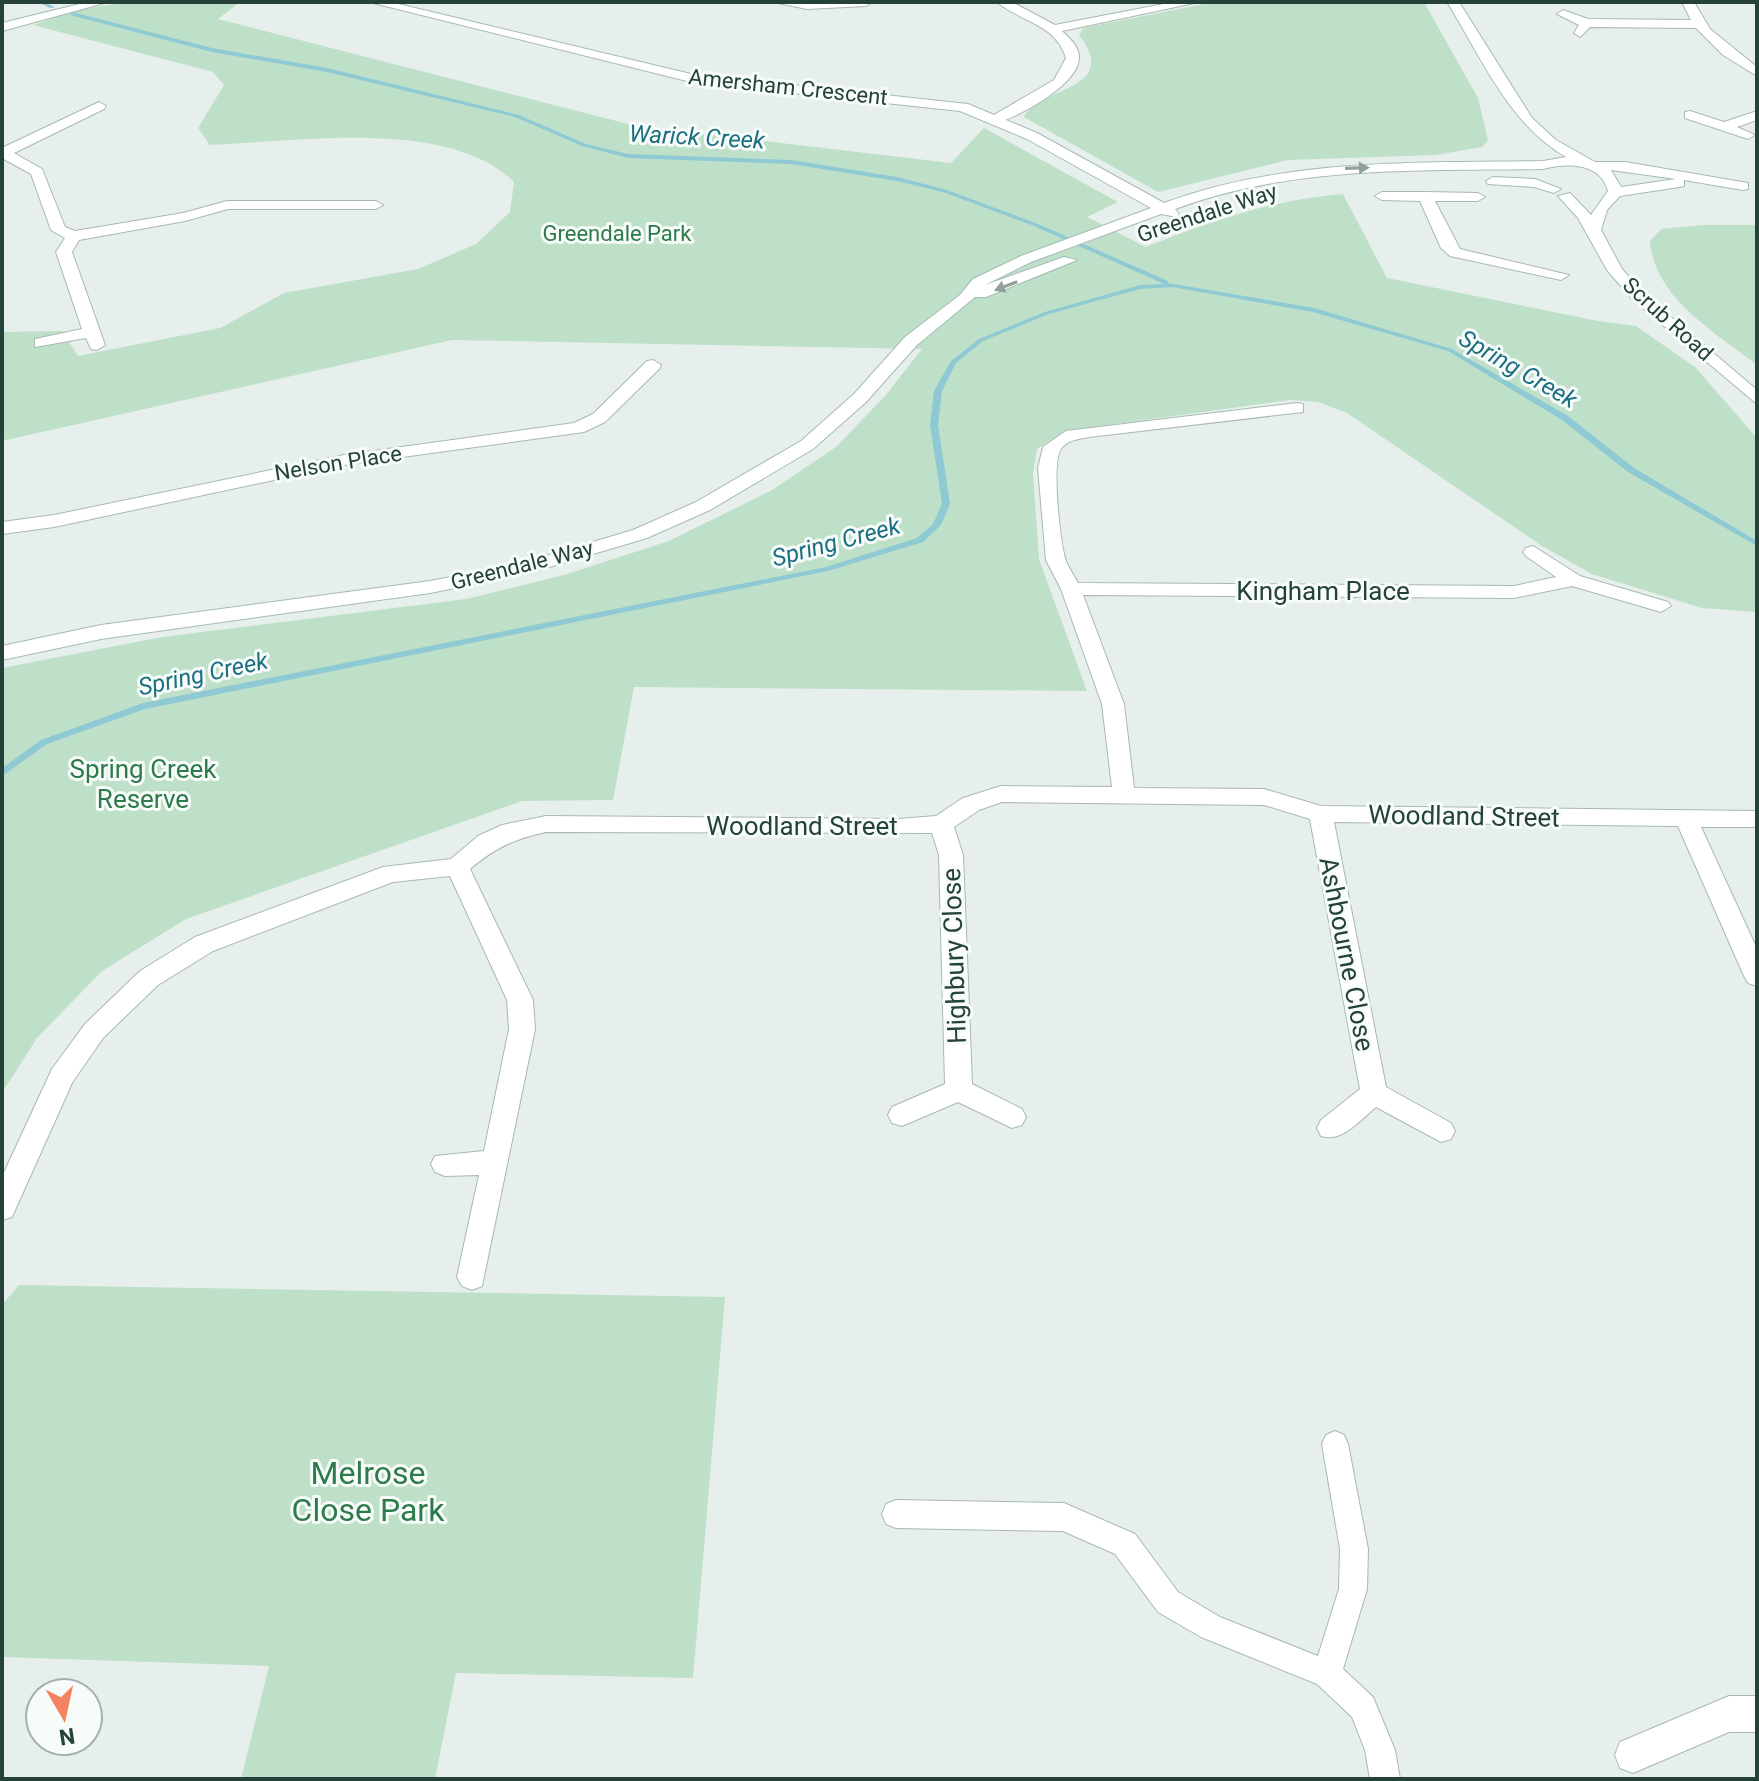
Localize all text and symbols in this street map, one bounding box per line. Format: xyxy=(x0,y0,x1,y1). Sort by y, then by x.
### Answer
street label: Amersham Crescent xyxy=(687,64,889,110)
water label: Warick Creek xyxy=(629,119,767,155)
one-way arrow xyxy=(1345,161,1370,174)
street label: Greendale Way xyxy=(1134,178,1281,247)
park label: Greendale Park xyxy=(543,221,692,246)
street label: Scrub Road xyxy=(1618,272,1718,366)
one-way arrow xyxy=(994,280,1018,293)
water label: Spring Creek xyxy=(1454,324,1583,415)
street label: Nelson Place xyxy=(273,441,403,485)
water label: Spring Creek xyxy=(769,511,904,573)
street label: Greendale Way xyxy=(448,535,596,595)
street label: Kingham Place xyxy=(1236,576,1410,606)
water label: Spring Creek xyxy=(136,646,271,701)
park label: Spring Creek Reserve xyxy=(70,754,217,814)
street label: Woodland Street xyxy=(1368,799,1560,833)
street label: Woodland Street xyxy=(706,811,898,841)
street label: Ashbourne Close xyxy=(1313,854,1381,1054)
street label: Highbury Close xyxy=(936,868,972,1044)
park label: Melrose Close Park xyxy=(292,1454,445,1529)
north arrow xyxy=(24,1677,104,1757)
text: N xyxy=(57,1723,77,1750)

